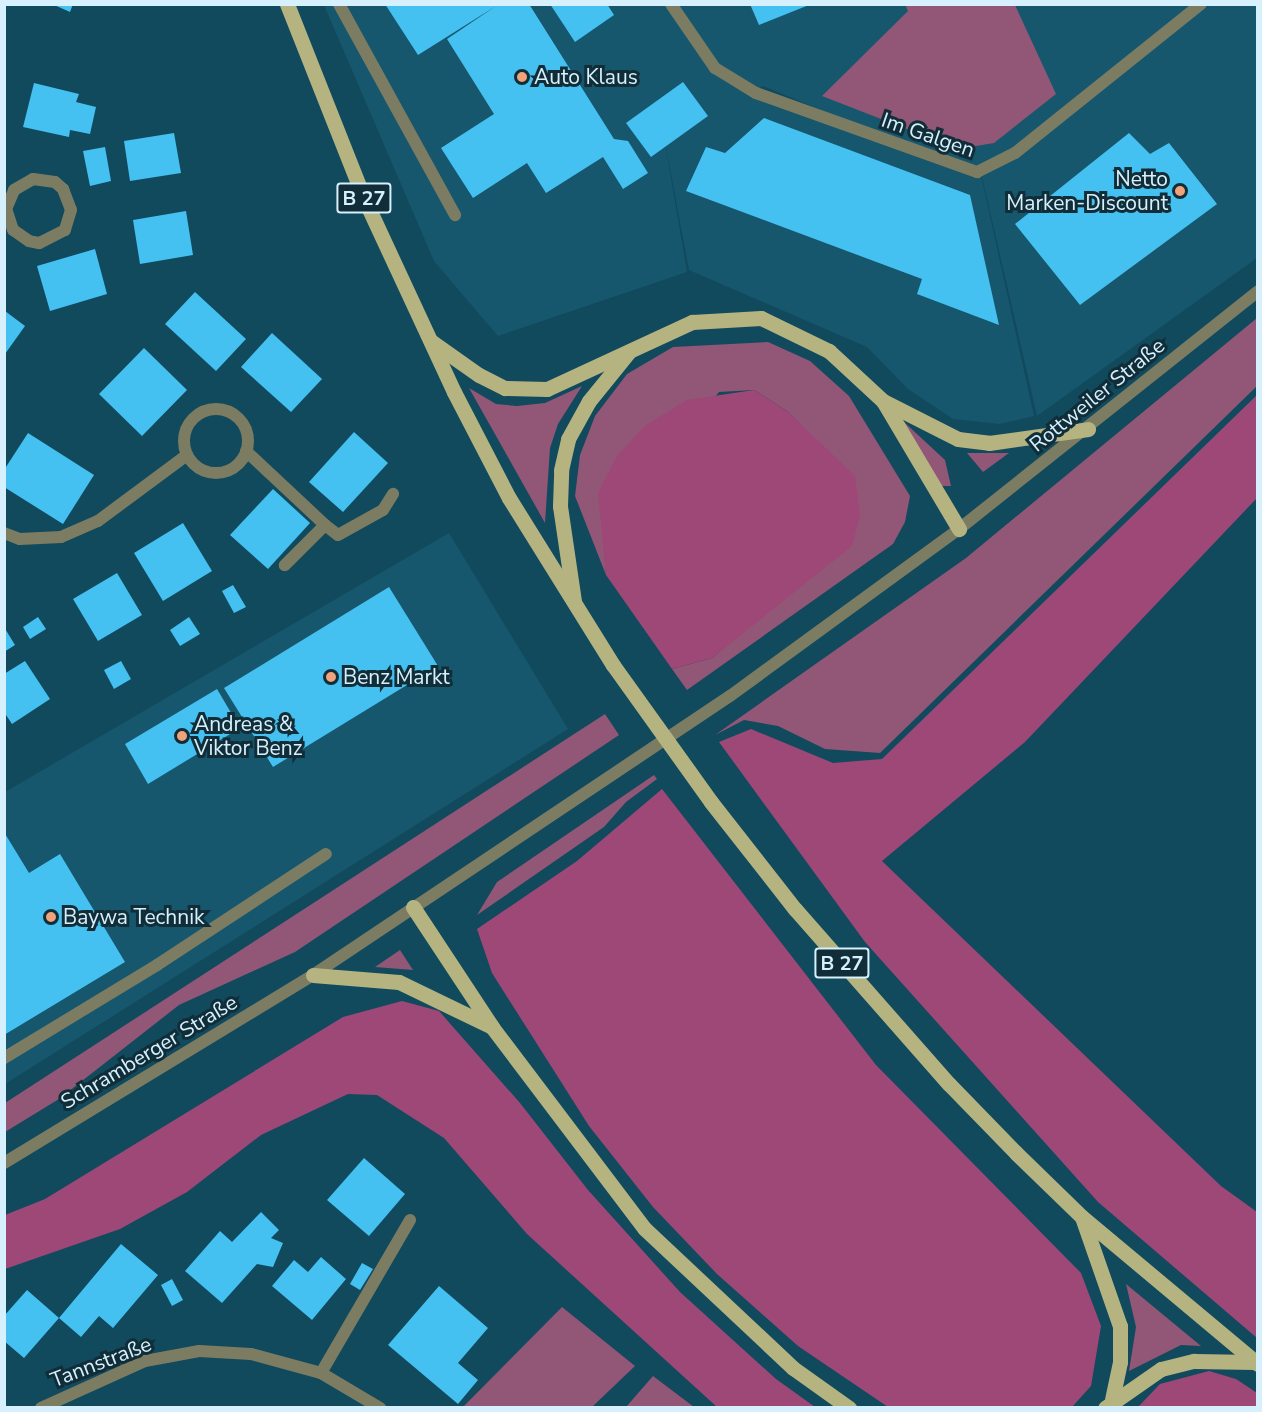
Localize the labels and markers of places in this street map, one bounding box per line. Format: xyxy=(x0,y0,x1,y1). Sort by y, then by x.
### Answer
place label: Auto Klaus xyxy=(534,64,638,90)
marker: Auto Klaus xyxy=(515,70,529,84)
place label: Netto Marken-Discount xyxy=(1006,166,1168,216)
marker: Netto Marken-Discount xyxy=(1173,184,1187,198)
place label: Benz Markt xyxy=(343,664,450,690)
marker: Benz Markt xyxy=(324,670,338,684)
place label: Andreas & Viktor Benz xyxy=(194,711,302,761)
marker: Andreas & Viktor Benz xyxy=(175,729,189,743)
place label: Baywa Technik xyxy=(63,904,205,930)
marker: Baywa Technik xyxy=(44,910,58,924)

